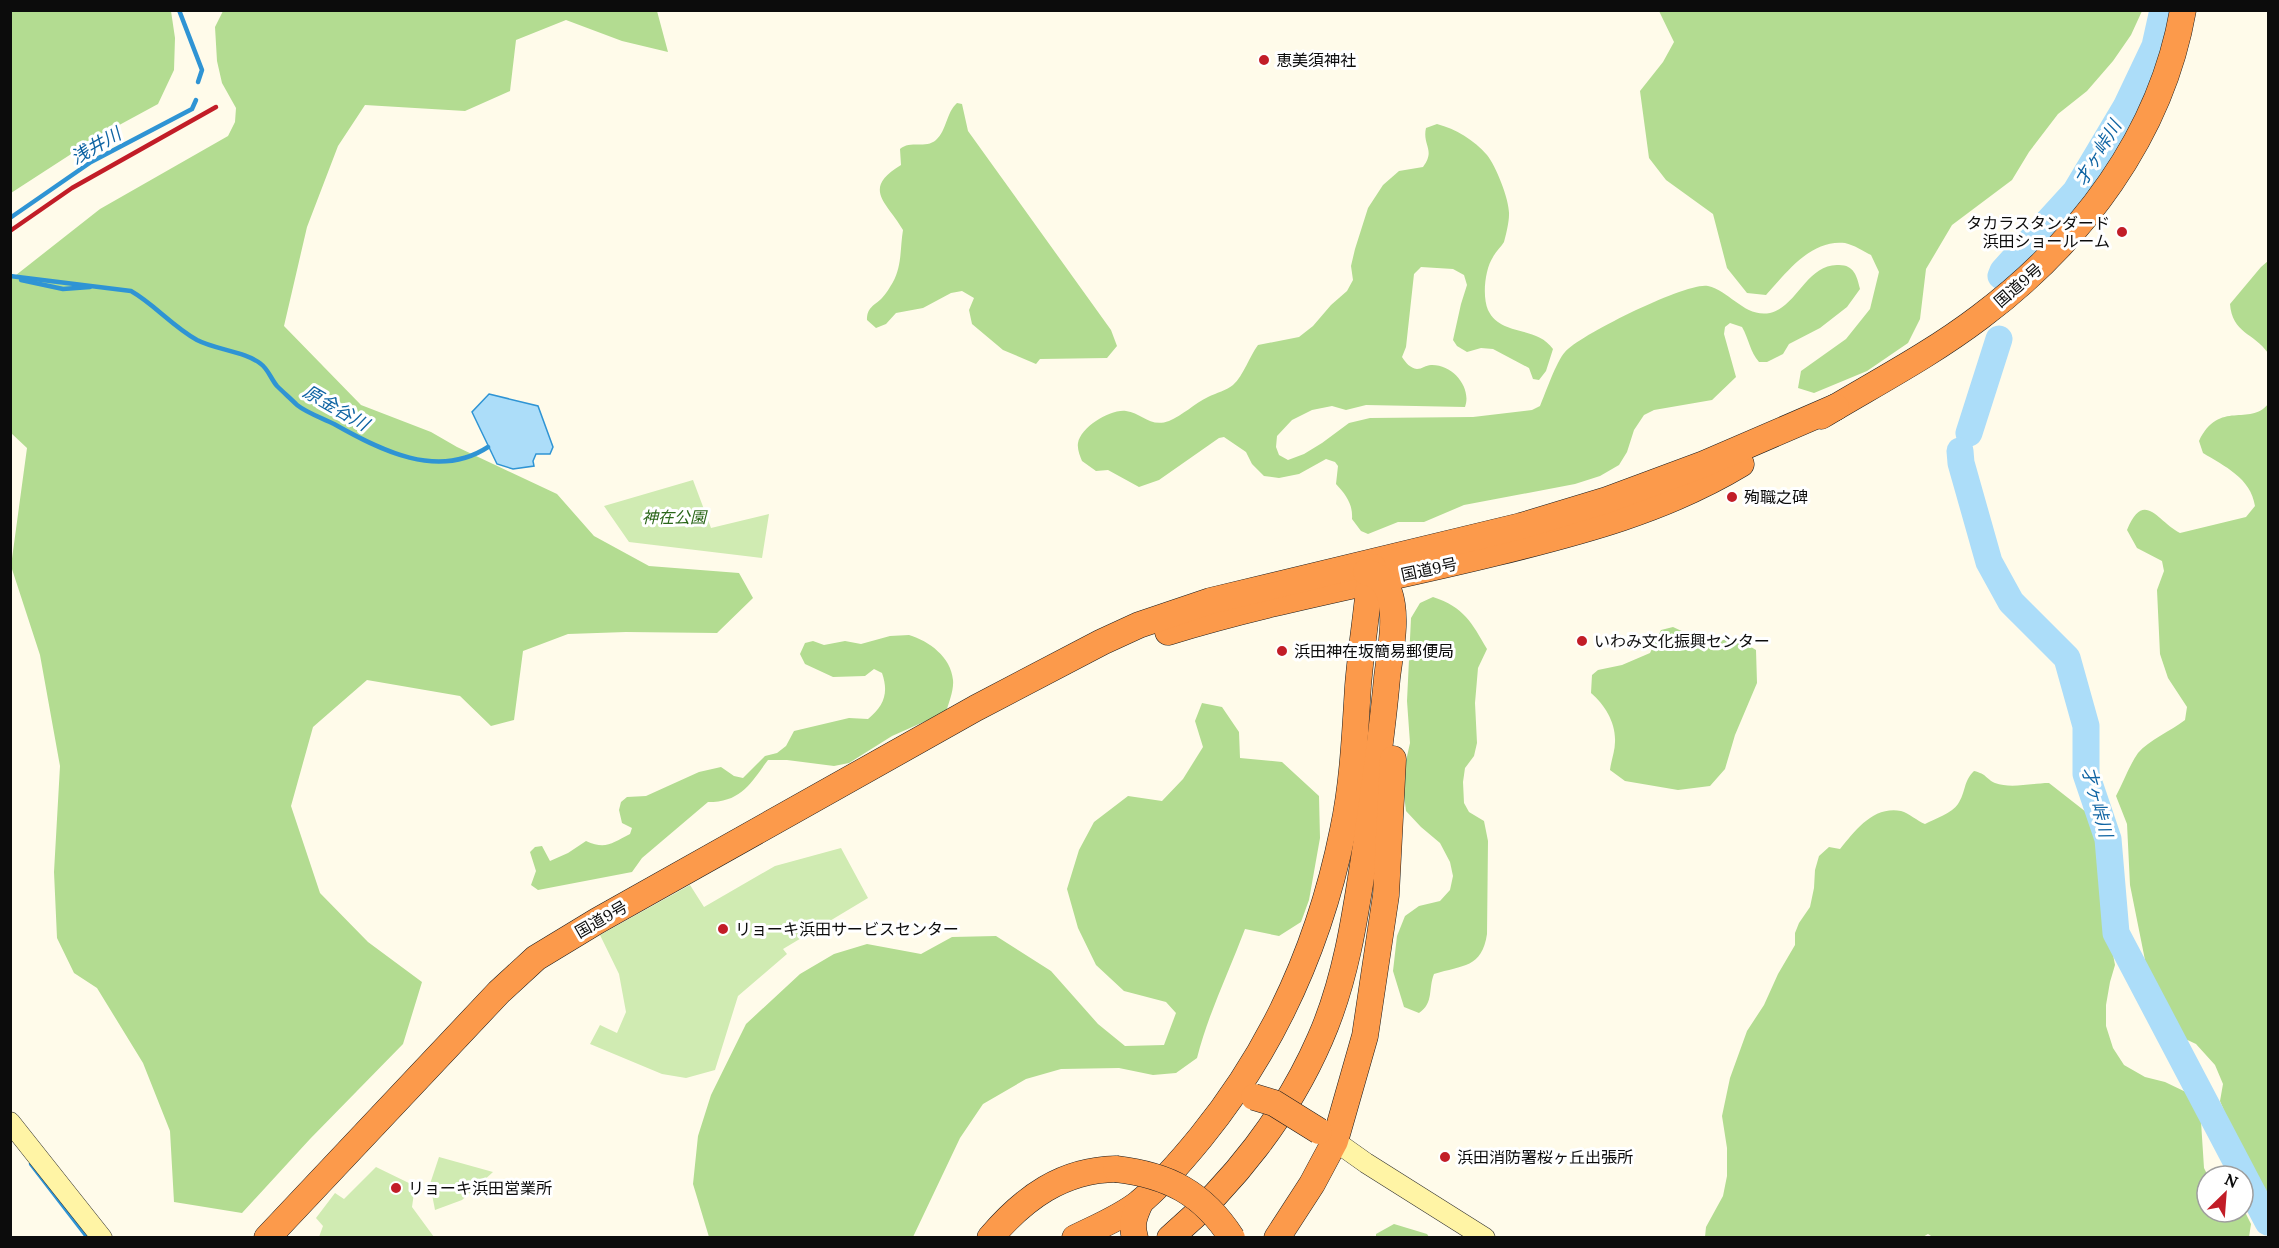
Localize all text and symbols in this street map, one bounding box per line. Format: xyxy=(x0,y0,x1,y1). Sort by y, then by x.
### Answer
place label: 恵美須神社 xyxy=(1276,50,1356,70)
marker: 恵美須神社 xyxy=(1257,53,1271,67)
water label: 才ヶ峠川 xyxy=(2069,114,2127,190)
water label: 浅井川 xyxy=(67,121,127,169)
place label: タカラスタンダード 浜田ショールーム xyxy=(1966,213,2110,251)
marker: タカラスタンダード 浜田ショールーム xyxy=(2115,225,2129,239)
street label: 国道9号 xyxy=(1990,259,2046,311)
water label: 原金谷川 xyxy=(299,380,375,437)
place label: 殉職之碑 xyxy=(1744,487,1808,507)
marker: 殉職之碑 xyxy=(1725,490,1739,504)
park label: 神在公園 xyxy=(642,507,708,527)
street label: 国道9号 xyxy=(1399,553,1459,585)
place label: いわみ文化振興センター xyxy=(1594,631,1770,651)
marker: いわみ文化振興センター xyxy=(1575,634,1589,648)
place label: 浜田神在坂簡易郵便局 xyxy=(1294,641,1454,661)
marker: 浜田神在坂簡易郵便局 xyxy=(1275,644,1289,658)
water label: 才ヶ峠川 xyxy=(2077,764,2118,842)
street label: 国道9号 xyxy=(571,896,631,942)
place label: リョーキ浜田サービスセンター xyxy=(735,919,959,939)
marker: リョーキ浜田サービスセンター xyxy=(716,922,730,936)
place label: 浜田消防署桜ヶ丘出張所 xyxy=(1457,1147,1633,1167)
marker: 浜田消防署桜ヶ丘出張所 xyxy=(1438,1150,1452,1164)
north arrow xyxy=(2195,1164,2255,1224)
text: N xyxy=(2222,1169,2241,1192)
place label: リョーキ浜田営業所 xyxy=(408,1178,552,1198)
marker: リョーキ浜田営業所 xyxy=(389,1181,403,1195)

